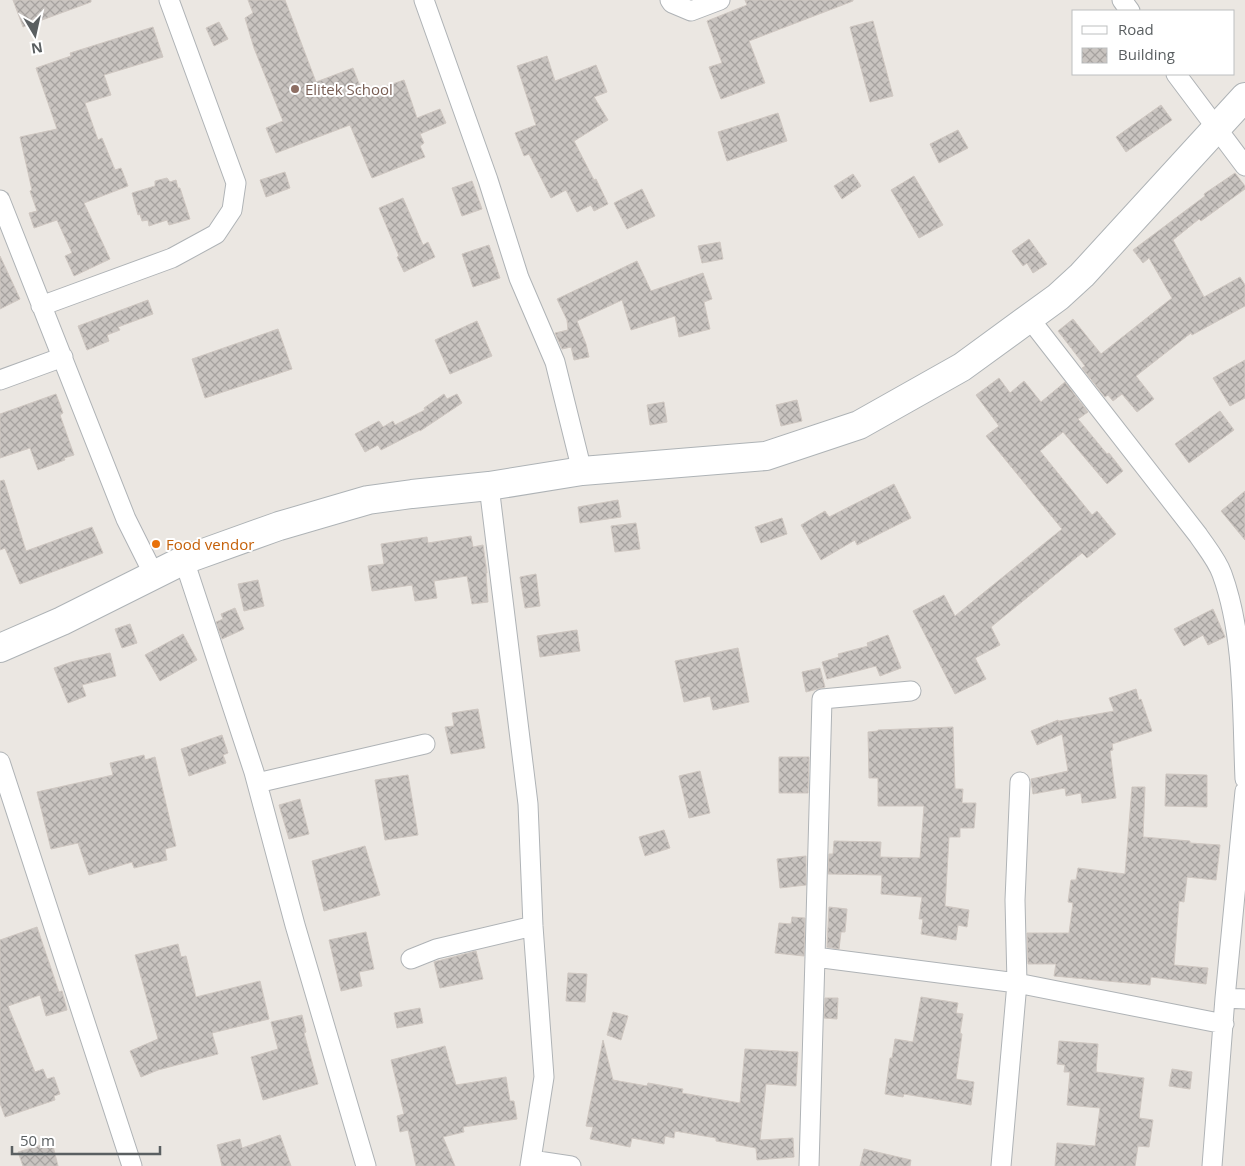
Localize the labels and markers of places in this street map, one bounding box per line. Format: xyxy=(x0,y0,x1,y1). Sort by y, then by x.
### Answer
place label: Elitek School xyxy=(305,79,393,99)
marker: Elitek School xyxy=(289,83,301,95)
place label: Food vendor xyxy=(166,534,254,554)
marker: Food vendor xyxy=(150,538,162,550)

